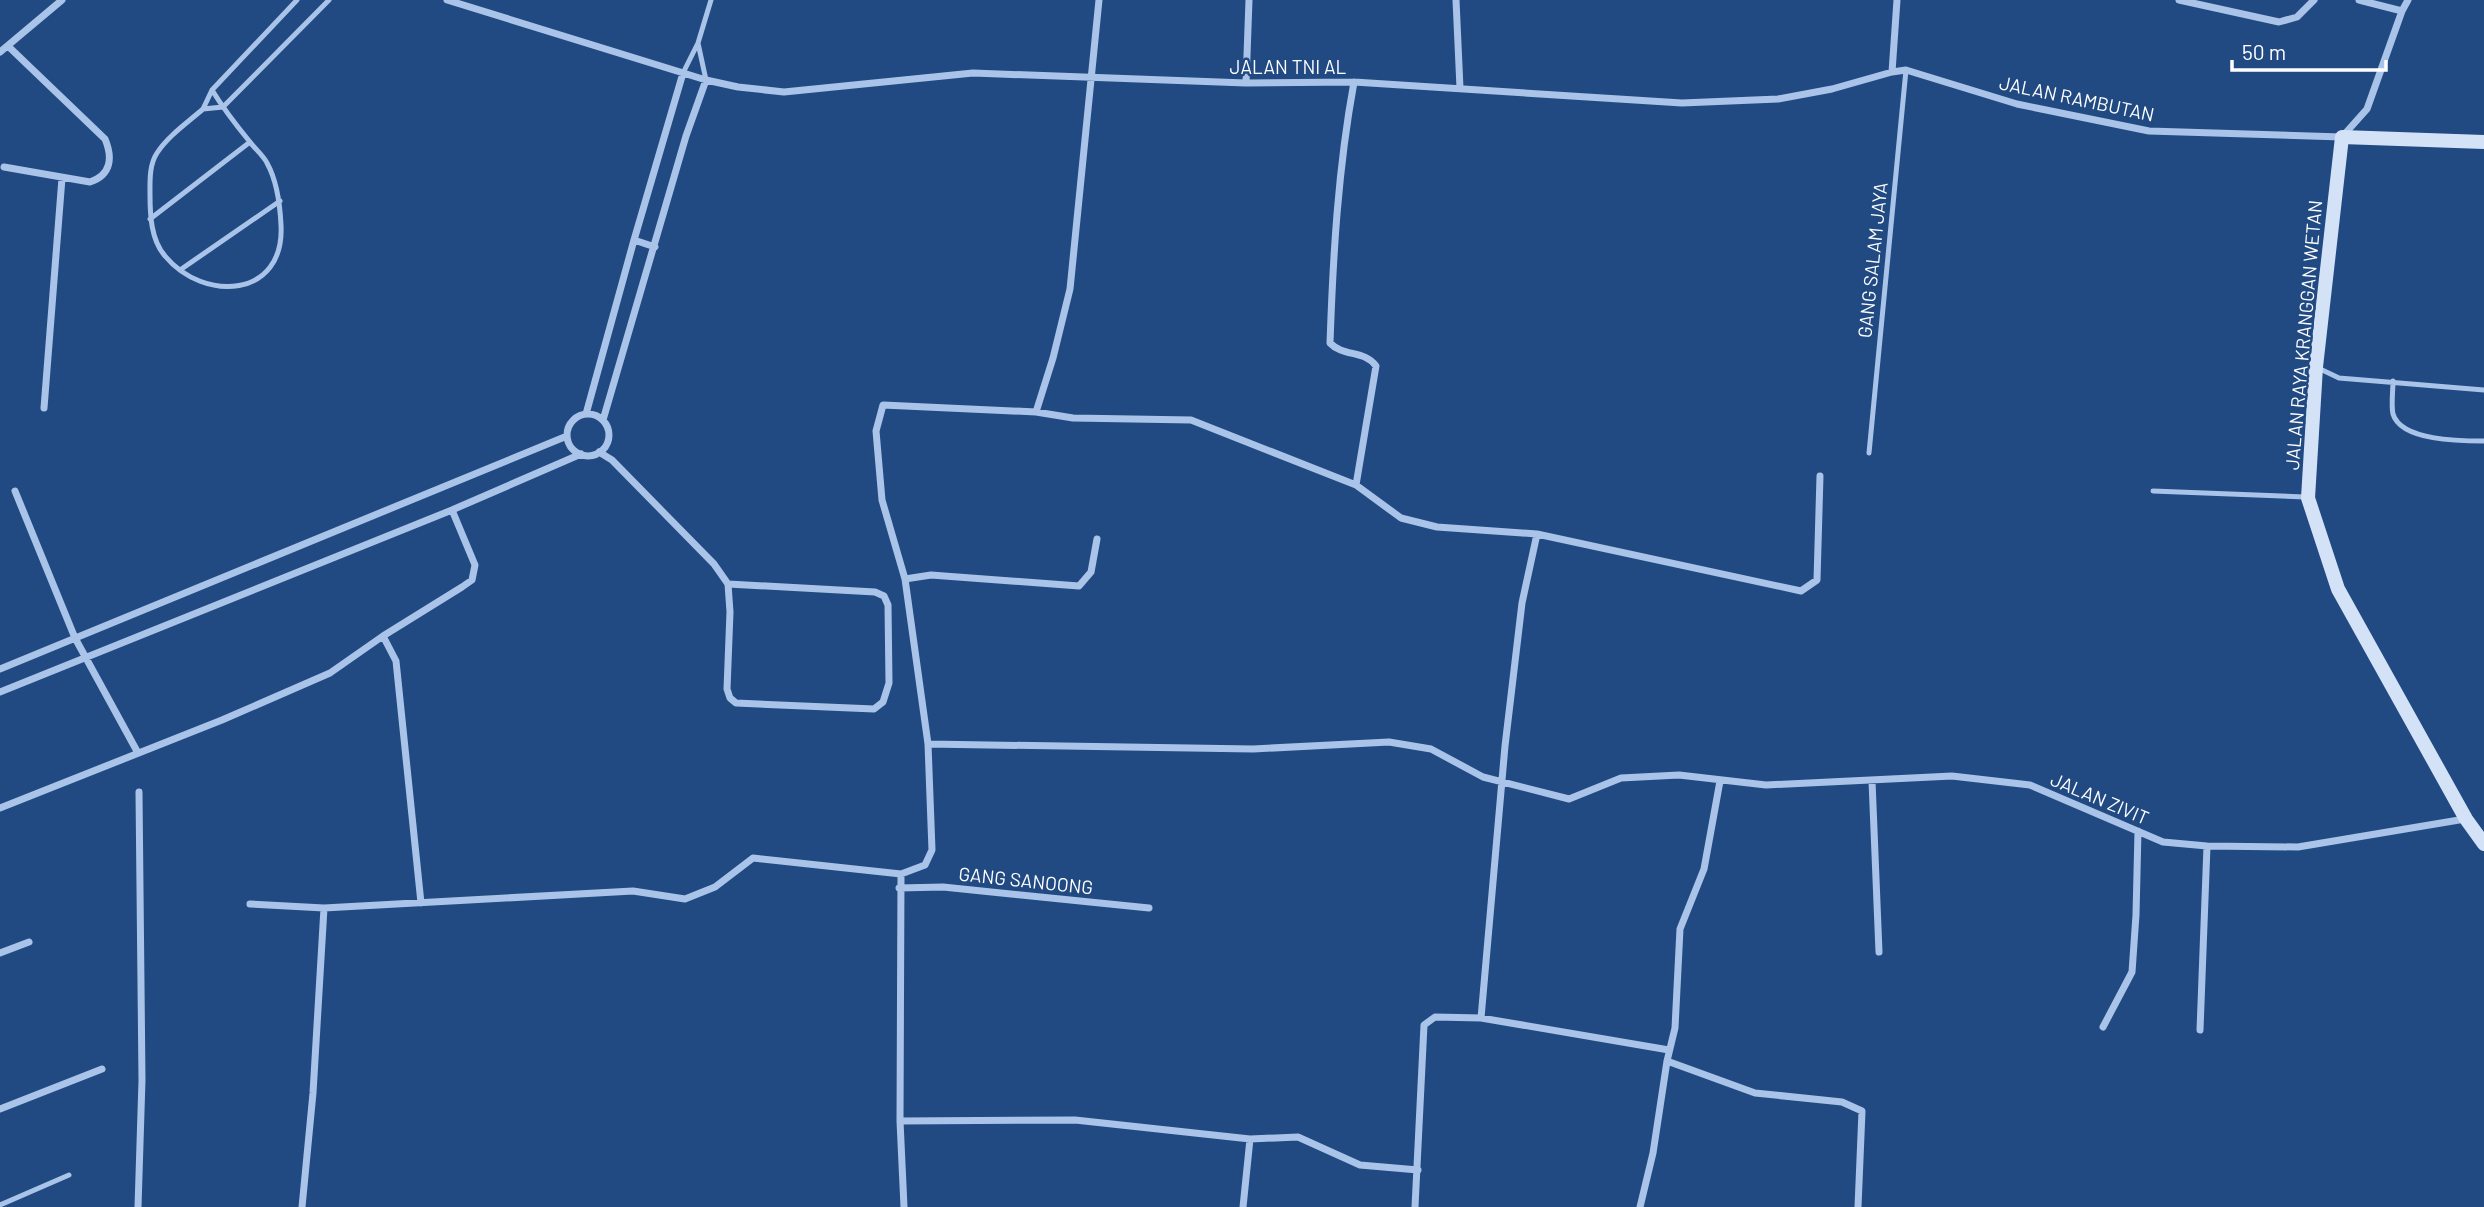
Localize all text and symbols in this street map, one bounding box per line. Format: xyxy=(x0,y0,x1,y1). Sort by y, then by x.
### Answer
scale bar xyxy=(2232,28,2386,72)
text: 50 m xyxy=(2242,39,2286,64)
street label: JALAN TNI AL xyxy=(1230,55,1347,78)
street label: JALAN RAMBUTAN xyxy=(1997,70,2157,126)
street label: GANG SALAM JAYA xyxy=(1852,181,1892,339)
street label: JALAN RAYA KRANGGAN WETAN xyxy=(2280,199,2326,471)
street label: JALAN ZIVIT xyxy=(2047,767,2153,829)
street label: GANG SANOONG xyxy=(958,862,1094,898)

